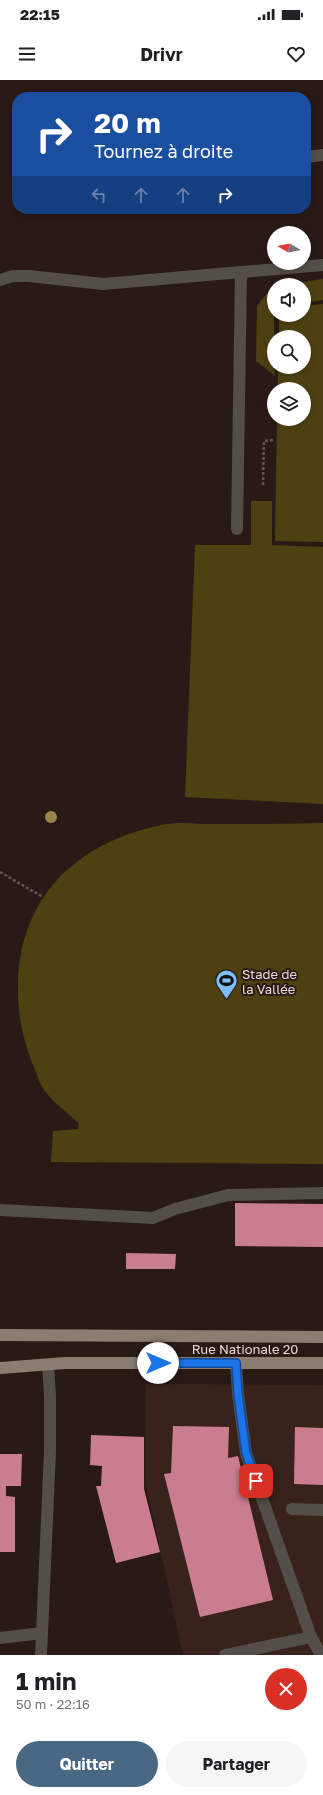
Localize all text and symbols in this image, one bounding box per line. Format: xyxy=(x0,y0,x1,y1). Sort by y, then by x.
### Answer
text: 22:15 xyxy=(20,5,60,23)
icon: menu xyxy=(16,43,38,65)
text: Drivr xyxy=(140,43,183,65)
icon: heart xyxy=(285,43,307,65)
text: 20 m xyxy=(94,106,161,139)
icon: right xyxy=(28,108,80,160)
text: Tournez à droite xyxy=(94,140,233,162)
icon: left xyxy=(88,184,110,206)
icon: ahead xyxy=(130,184,152,206)
icon: ahead xyxy=(172,184,194,206)
icon: right xyxy=(214,184,236,206)
north arrow xyxy=(267,226,311,270)
map controls xyxy=(267,226,311,426)
button: sound xyxy=(267,278,311,322)
button: search xyxy=(267,330,311,374)
button: layers xyxy=(267,382,311,426)
place label: Stade de la Vallée xyxy=(242,966,297,997)
sports icon: Stade de la Vallée xyxy=(213,968,239,1001)
street label: Rue Nationale 20 xyxy=(192,1341,298,1357)
position arrow xyxy=(137,1342,179,1384)
pin xyxy=(239,1464,273,1498)
icon: arrive xyxy=(245,1470,267,1492)
text: 1 min xyxy=(16,1666,76,1695)
button: close xyxy=(265,1668,307,1710)
text: 50 m · 22:16 xyxy=(16,1696,90,1712)
button: Quitter xyxy=(16,1741,158,1787)
button: Partager xyxy=(166,1741,307,1787)

